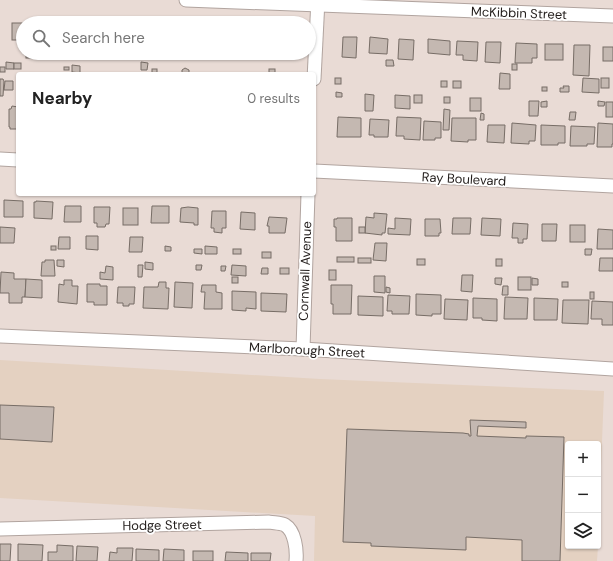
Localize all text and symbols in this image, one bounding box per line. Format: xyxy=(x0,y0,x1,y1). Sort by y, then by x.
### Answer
street label: McKibbin Street xyxy=(471,3,567,23)
search box xyxy=(16,16,316,60)
icon: search xyxy=(30,27,52,49)
text: Search here xyxy=(62,28,145,48)
text: Nearby xyxy=(32,87,92,109)
text: 0 results xyxy=(247,90,300,107)
street label: Ray Boulevard xyxy=(421,168,507,190)
street label: Cornwall Avenue xyxy=(295,221,315,321)
street label: Marlborough Street xyxy=(248,338,366,362)
map controls xyxy=(565,441,601,549)
button: + xyxy=(565,441,601,477)
button: − xyxy=(565,477,601,513)
button: layers xyxy=(565,513,601,549)
street label: Hodge Street xyxy=(122,516,202,534)

